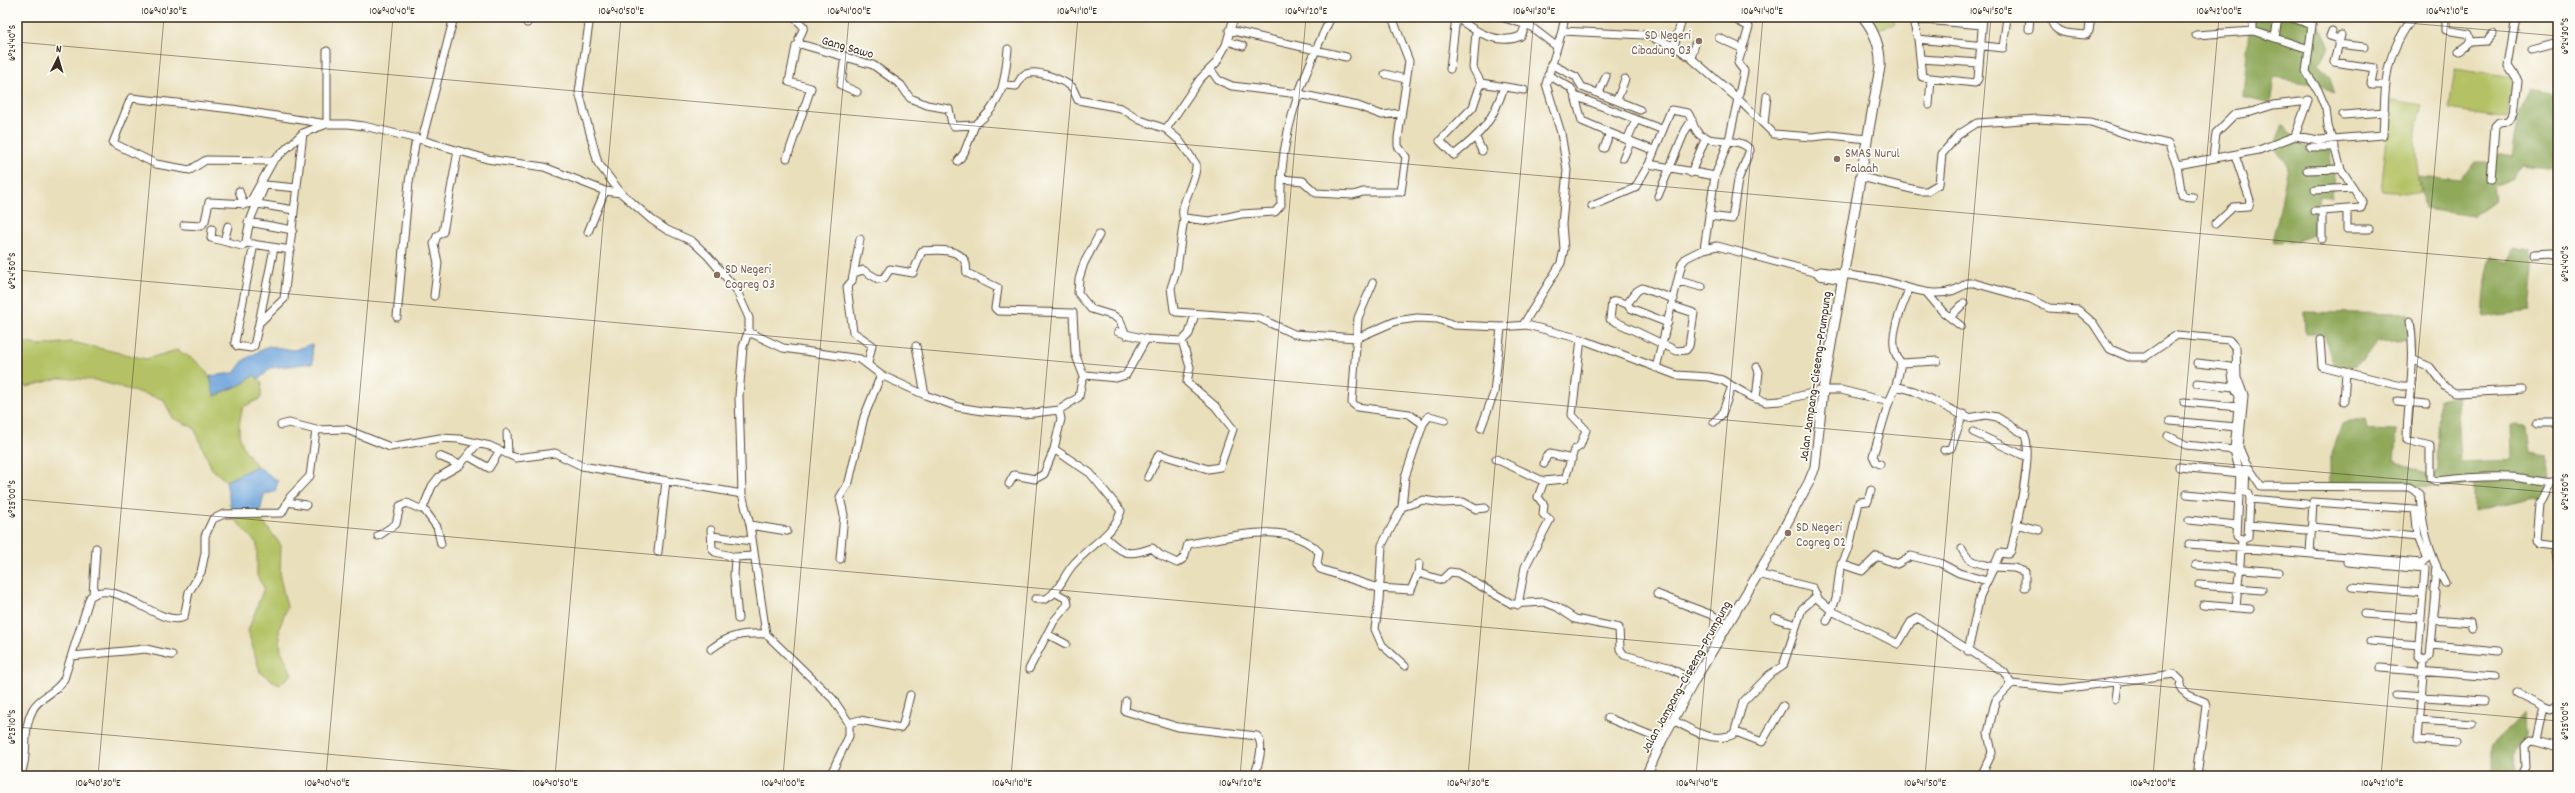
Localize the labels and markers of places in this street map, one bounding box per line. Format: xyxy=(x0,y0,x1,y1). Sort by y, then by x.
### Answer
place label: SD Negeri Cibadung 03 xyxy=(1631,27,1692,61)
marker: SD Negeri Cibadung 03 xyxy=(1694,36,1704,46)
place label: SMAS Nurul Falaah xyxy=(1845,145,1900,179)
marker: SMAS Nurul Falaah xyxy=(1832,154,1842,164)
place label: SD Negeri Cogreg 03 xyxy=(725,261,775,295)
marker: SD Negeri Cogreg 03 xyxy=(712,270,722,280)
place label: SD Negeri Cogreg 02 xyxy=(1796,519,1846,553)
marker: SD Negeri Cogreg 02 xyxy=(1783,528,1793,538)

